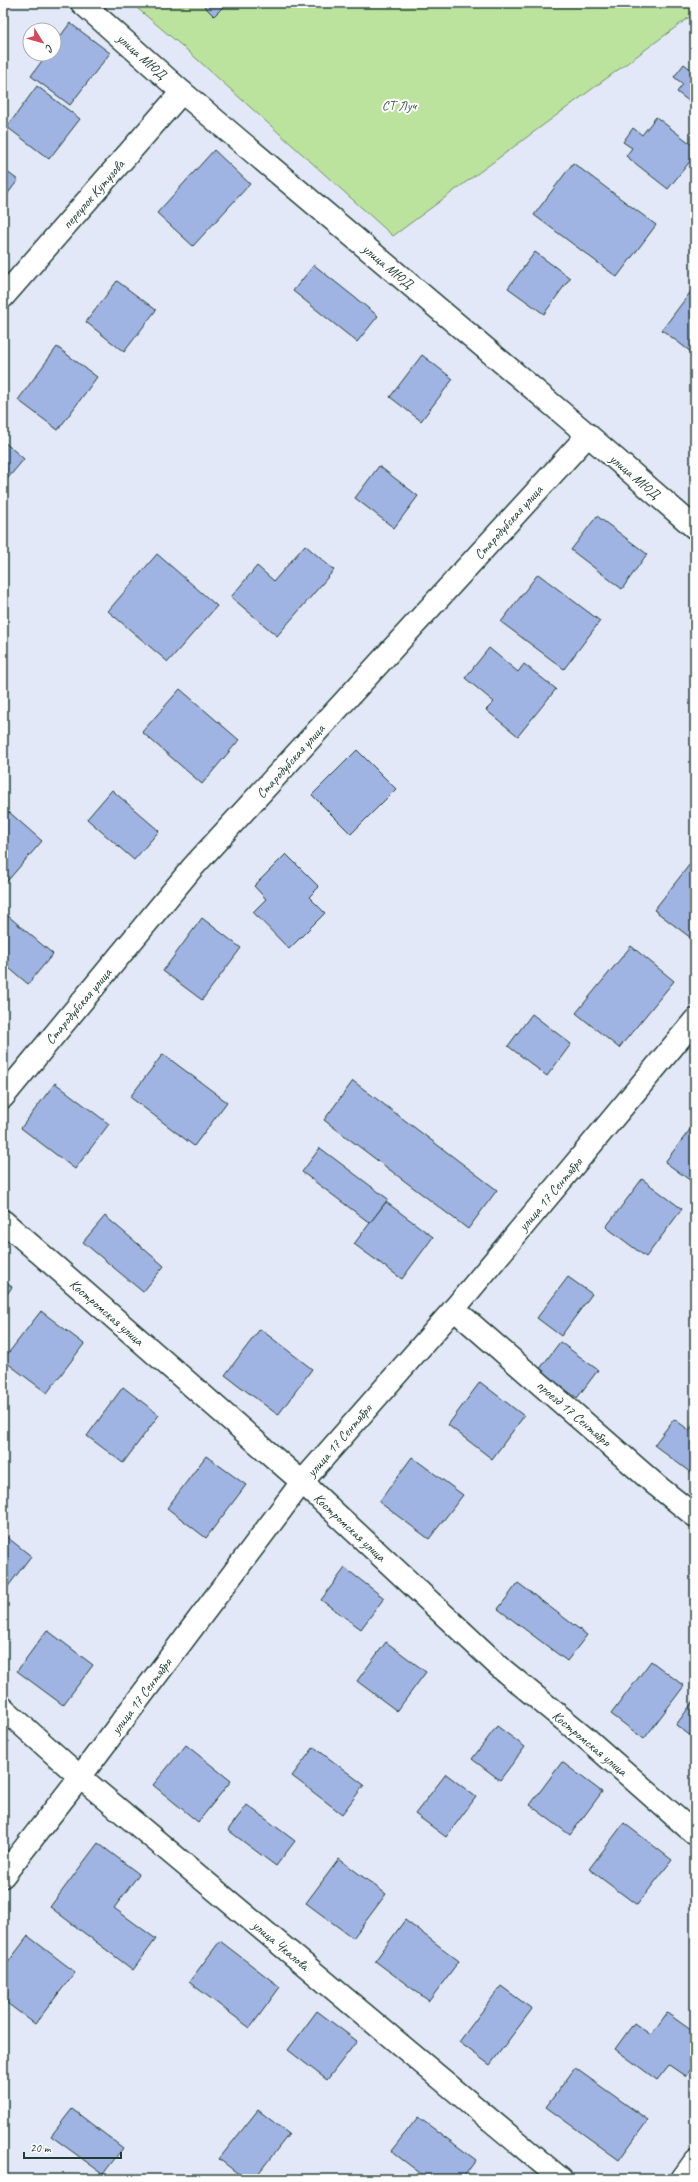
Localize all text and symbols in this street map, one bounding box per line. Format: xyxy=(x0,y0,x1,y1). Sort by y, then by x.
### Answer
north arrow xyxy=(22,22,62,62)
street label: улица МЮД xyxy=(113,29,170,84)
text: С xyxy=(42,42,57,56)
park label: СТ Луч xyxy=(382,97,418,114)
street label: переулок Кутузова xyxy=(59,155,129,232)
street label: улица МЮД xyxy=(358,240,417,293)
street label: улица МЮД xyxy=(605,449,664,503)
street label: Стародубская улица xyxy=(471,481,547,563)
street label: Стародубская улица xyxy=(253,720,329,802)
street label: Стародубская улица xyxy=(42,964,116,1048)
street label: улица 17 Сентября xyxy=(514,1153,587,1235)
street label: Костромская улица xyxy=(66,1276,148,1350)
street label: проезд 17 Сентября xyxy=(533,1377,615,1451)
street label: улица 17 Сентября xyxy=(303,1400,376,1481)
street label: Костромская улица xyxy=(310,1490,390,1566)
street label: улица 17 Сентября xyxy=(107,1654,176,1738)
street label: Костромская улица xyxy=(549,1707,631,1780)
street label: улица Чкалова xyxy=(248,1916,313,1975)
scale bar xyxy=(24,2134,121,2160)
text: 20 m xyxy=(30,2140,52,2156)

